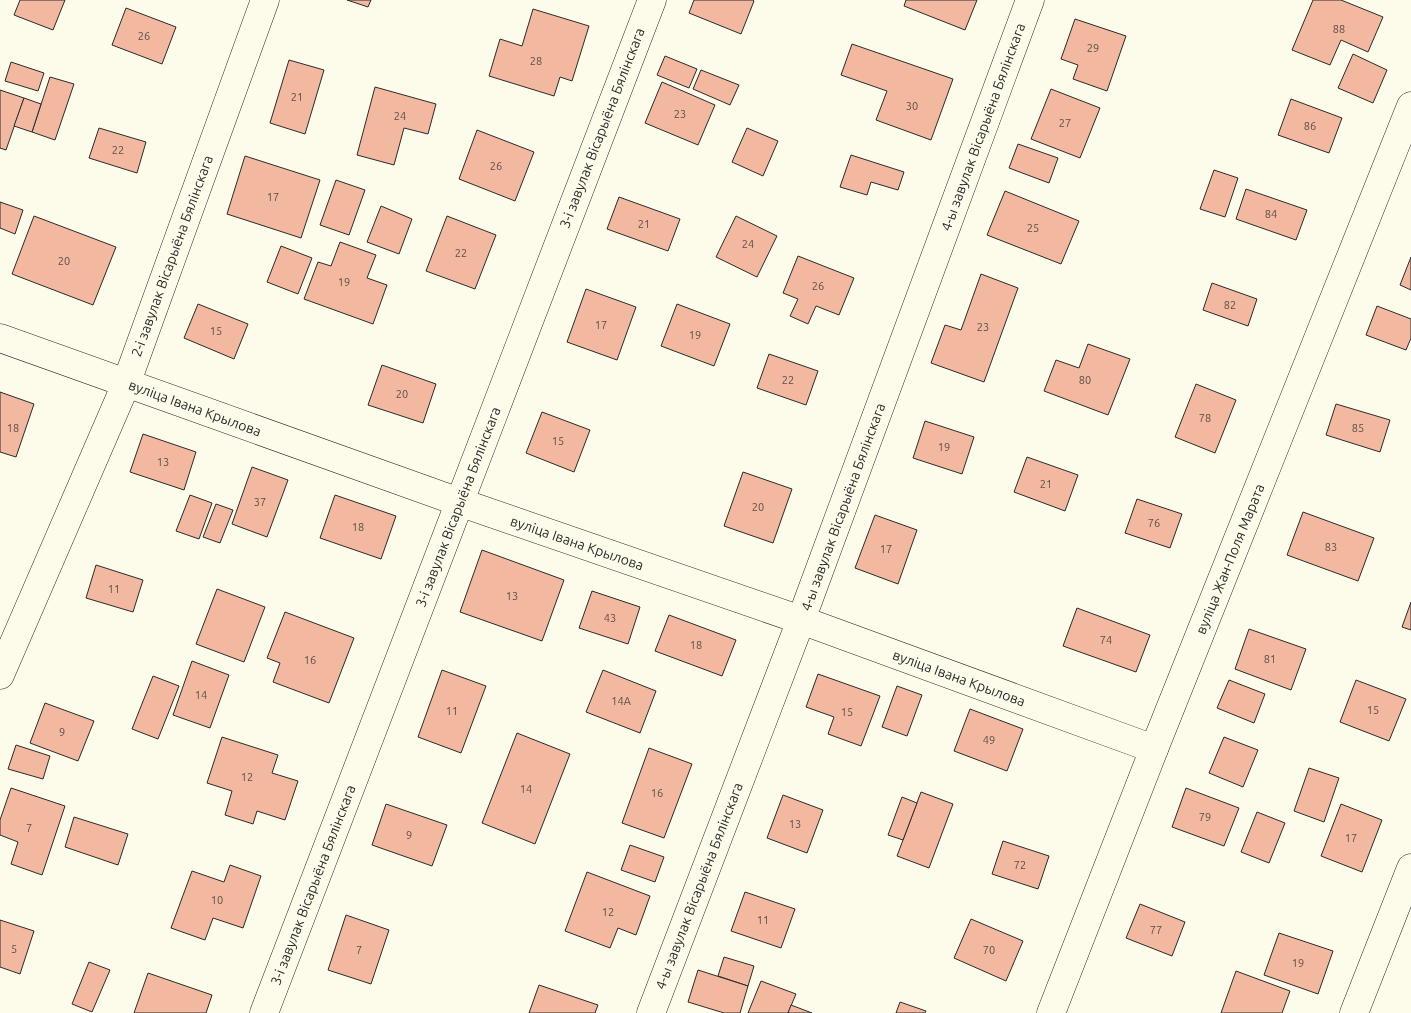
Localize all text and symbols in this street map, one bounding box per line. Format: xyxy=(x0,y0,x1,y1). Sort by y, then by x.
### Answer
street label: 4-ы завулак Вісарыёна Бялінскага xyxy=(938,21,1028,233)
house number: 88 xyxy=(1333,23,1345,35)
street label: 3-і завулак Вісарыёна Бялінскага xyxy=(556,26,648,230)
house number: 26 xyxy=(138,30,150,42)
house number: 29 xyxy=(1087,42,1099,54)
house number: 28 xyxy=(530,55,542,67)
house number: 21 xyxy=(291,91,303,103)
house number: 30 xyxy=(906,100,918,112)
house number: 23 xyxy=(674,108,686,120)
house number: 24 xyxy=(394,110,406,122)
house number: 27 xyxy=(1059,117,1071,129)
house number: 86 xyxy=(1304,120,1316,132)
house number: 22 xyxy=(112,144,124,156)
street label: 2-і завулак Вісарыёна Бялінскага xyxy=(128,153,216,359)
house number: 26 xyxy=(490,160,502,172)
house number: 17 xyxy=(267,191,279,203)
house number: 84 xyxy=(1265,208,1277,220)
house number: 21 xyxy=(638,218,650,230)
house number: 25 xyxy=(1027,222,1039,234)
house number: 24 xyxy=(742,238,754,250)
house number: 22 xyxy=(455,247,467,259)
house number: 20 xyxy=(58,255,70,267)
house number: 19 xyxy=(338,276,350,288)
house number: 26 xyxy=(812,280,824,292)
house number: 82 xyxy=(1224,299,1236,311)
house number: 17 xyxy=(595,319,607,331)
house number: 23 xyxy=(977,321,989,333)
house number: 15 xyxy=(210,325,222,337)
house number: 19 xyxy=(689,329,701,341)
house number: 22 xyxy=(782,374,794,386)
house number: 80 xyxy=(1079,374,1091,386)
street label: вуліца Івана Крылова xyxy=(127,377,263,439)
house number: 20 xyxy=(396,388,408,400)
street label: 4-ы завулак Вісарыёна Бялінскага xyxy=(798,401,888,613)
street label: 3-і завулак Вісарыёна Бялінскага xyxy=(412,405,504,609)
house number: 78 xyxy=(1199,412,1211,424)
house number: 18 xyxy=(7,422,19,434)
house number: 85 xyxy=(1352,422,1364,434)
house number: 15 xyxy=(552,435,564,447)
house number: 19 xyxy=(938,441,950,453)
house number: 13 xyxy=(157,456,169,468)
house number: 21 xyxy=(1040,478,1052,490)
street label: вуліца Жан-Поля Марата xyxy=(1192,481,1268,637)
house number: 37 xyxy=(254,496,266,508)
house number: 20 xyxy=(752,501,764,513)
street label: вуліца Івана Крылова xyxy=(508,513,646,573)
house number: 76 xyxy=(1148,517,1160,529)
house number: 18 xyxy=(352,521,364,533)
house number: 83 xyxy=(1325,541,1337,553)
house number: 17 xyxy=(880,543,892,555)
house number: 11 xyxy=(108,583,120,595)
house number: 13 xyxy=(506,590,518,602)
house number: 43 xyxy=(604,612,616,624)
house number: 74 xyxy=(1100,634,1112,646)
house number: 18 xyxy=(690,639,702,651)
street label: вуліца Івана Крылова xyxy=(891,647,1027,709)
house number: 81 xyxy=(1264,653,1276,665)
house number: 16 xyxy=(304,654,316,666)
house number: 14 xyxy=(195,689,207,701)
house number: 14А xyxy=(611,695,632,707)
house number: 15 xyxy=(1367,704,1379,716)
house number: 11 xyxy=(446,705,458,717)
house number: 15 xyxy=(841,706,853,718)
house number: 9 xyxy=(59,726,65,738)
house number: 49 xyxy=(983,734,995,746)
house number: 12 xyxy=(241,771,253,783)
street label: 4-ы завулак Вісарыёна Бялінскага xyxy=(652,780,746,992)
street label: 3-і завулак Вісарыёна Бялінскага xyxy=(267,783,359,987)
house number: 14 xyxy=(520,783,532,795)
house number: 16 xyxy=(651,787,663,799)
house number: 79 xyxy=(1199,811,1211,823)
house number: 13 xyxy=(789,818,801,830)
house number: 7 xyxy=(26,822,32,834)
house number: 9 xyxy=(406,829,412,841)
house number: 17 xyxy=(1345,832,1357,844)
house number: 72 xyxy=(1014,859,1026,871)
house number: 10 xyxy=(211,894,223,906)
house number: 12 xyxy=(602,906,614,918)
house number: 11 xyxy=(757,914,769,926)
house number: 77 xyxy=(1150,924,1162,936)
house number: 5 xyxy=(11,943,17,955)
house number: 7 xyxy=(356,944,362,956)
house number: 70 xyxy=(983,944,995,956)
house number: 19 xyxy=(1292,957,1304,969)

